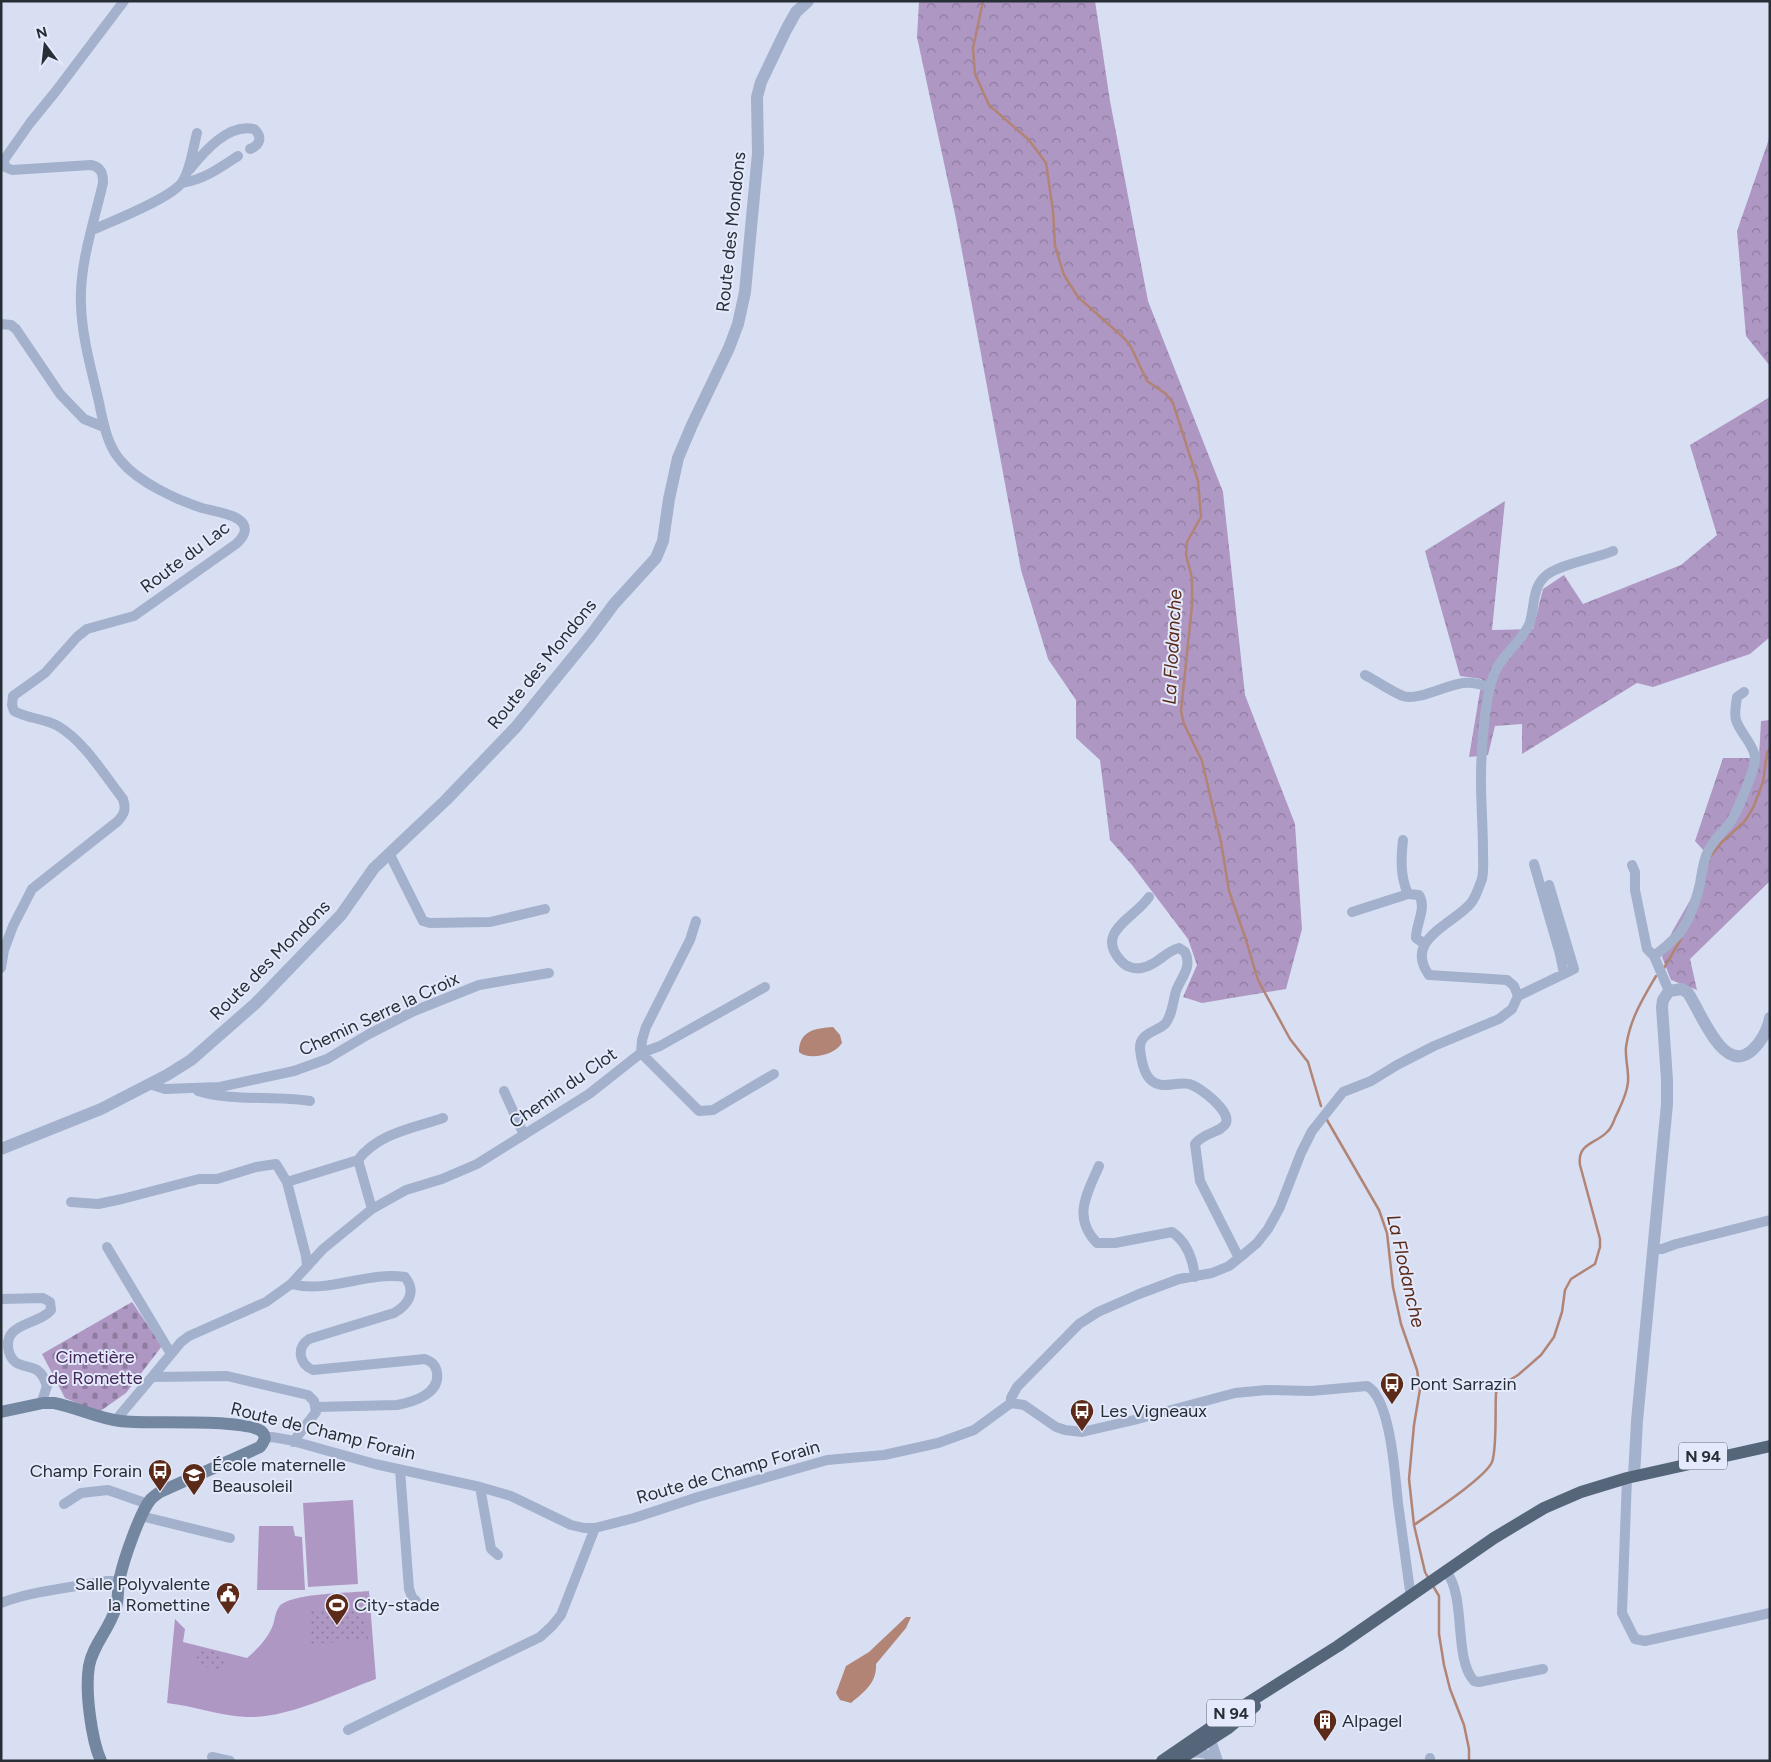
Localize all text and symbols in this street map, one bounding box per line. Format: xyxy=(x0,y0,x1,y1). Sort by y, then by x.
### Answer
north arrow xyxy=(20,20,70,70)
text: N xyxy=(34,23,49,43)
street label: Route des Mondons xyxy=(712,151,750,313)
street label: Route du Lac xyxy=(136,516,234,598)
water label: La Flodanche xyxy=(1157,588,1187,705)
street label: Route des Mondons xyxy=(483,594,601,734)
street label: Route des Mondons xyxy=(205,895,335,1025)
street label: Chemin Serre la Croix xyxy=(296,967,463,1061)
street label: Chemin du Clot xyxy=(505,1043,621,1133)
water label: La Flodanche xyxy=(1382,1212,1430,1330)
park label: Cimetière de Romette xyxy=(47,1346,143,1389)
bus stop icon: Pont Sarrazin xyxy=(1379,1371,1405,1405)
place label: Pont Sarrazin xyxy=(1410,1373,1517,1395)
street label: Route de Champ Forain xyxy=(228,1397,418,1465)
bus stop icon: Les Vigneaux xyxy=(1069,1398,1095,1432)
place label: Les Vigneaux xyxy=(1100,1400,1207,1422)
street label: Route de Champ Forain xyxy=(634,1435,822,1509)
road number: N 94 xyxy=(1679,1442,1727,1470)
place label: École maternelle Beausoleil xyxy=(212,1454,346,1497)
bus stop icon: Champ Forain xyxy=(147,1458,173,1492)
place label: Champ Forain xyxy=(30,1460,142,1482)
school or university icon: École maternelle Beausoleil xyxy=(181,1462,207,1496)
place label: Salle Polyvalente la Romettine xyxy=(75,1573,210,1616)
public building icon: Salle Polyvalente la Romettine xyxy=(215,1581,241,1615)
sports icon: City-stade xyxy=(324,1592,350,1626)
place label: City-stade xyxy=(354,1594,440,1616)
road number: N 94 xyxy=(1207,1700,1255,1726)
building icon: Alpagel xyxy=(1312,1708,1338,1742)
place label: Alpagel xyxy=(1342,1710,1402,1732)

